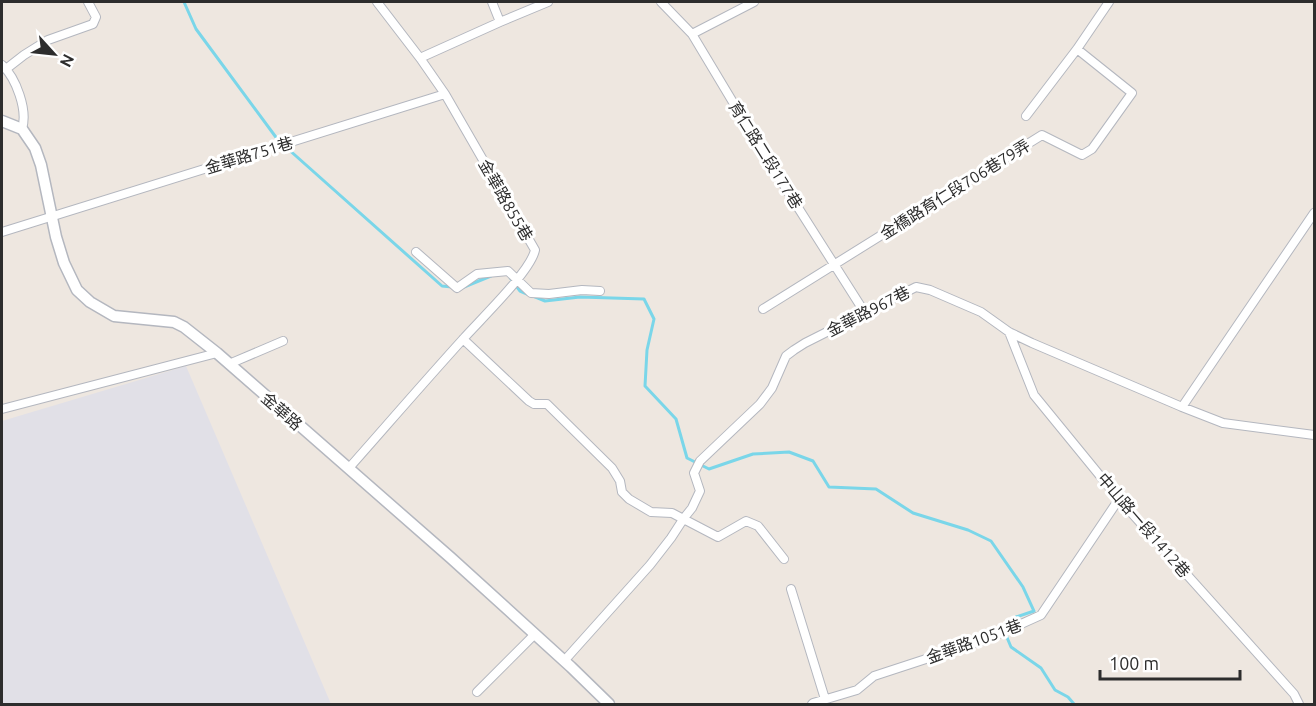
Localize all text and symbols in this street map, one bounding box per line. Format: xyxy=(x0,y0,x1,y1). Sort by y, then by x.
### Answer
north arrow xyxy=(24,24,84,84)
text: N xyxy=(57,51,78,70)
street label: 育仁路二段177巷 xyxy=(726,98,806,212)
street label: 金華路751巷 xyxy=(203,133,295,177)
street label: 金橋路育仁段706巷79弄 xyxy=(877,135,1033,243)
street label: 金華路855巷 xyxy=(475,156,537,244)
street label: 金華路967巷 xyxy=(823,282,913,340)
street label: 金華路 xyxy=(258,388,306,434)
street label: 中山路一段1412巷 xyxy=(1094,469,1194,581)
street label: 金華路1051巷 xyxy=(924,615,1024,667)
scale bar xyxy=(1100,643,1240,681)
text: 100 m xyxy=(1109,653,1159,673)

